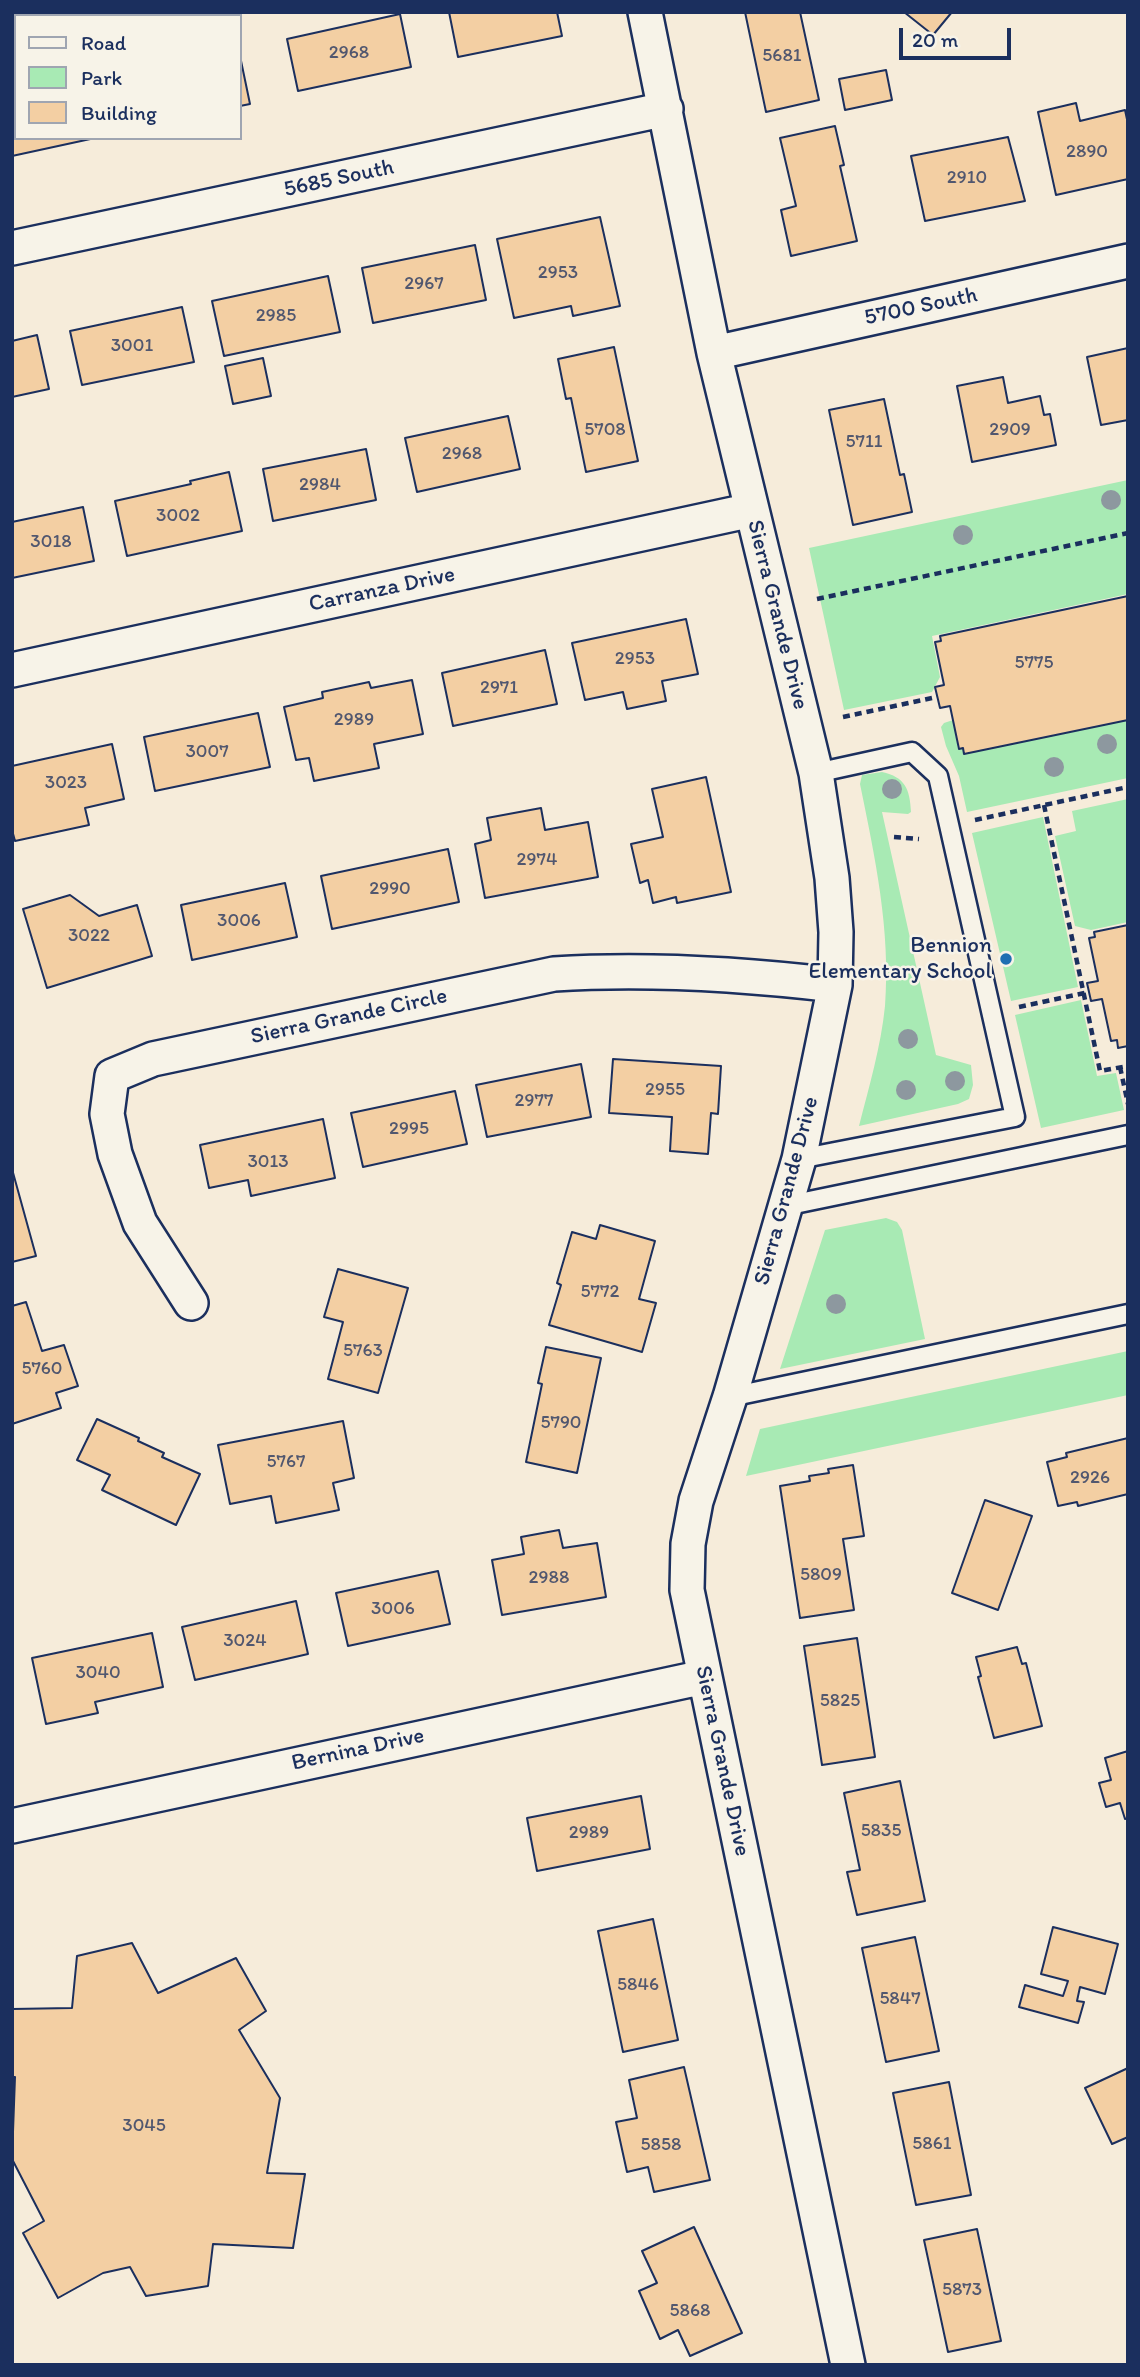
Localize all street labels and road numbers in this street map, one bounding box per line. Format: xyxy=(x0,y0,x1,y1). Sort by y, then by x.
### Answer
street label: 5685 South xyxy=(281,154,397,204)
street label: 5700 South xyxy=(862,282,980,332)
street label: Sierra Grande Drive xyxy=(740,517,814,713)
street label: Carranza Drive xyxy=(306,561,458,619)
street label: Sierra Grande Circle xyxy=(248,983,450,1051)
street label: Sierra Grande Drive xyxy=(749,1094,825,1288)
street label: Sierra Grande Drive xyxy=(688,1663,756,1859)
street label: Bernina Drive xyxy=(289,1722,427,1778)

